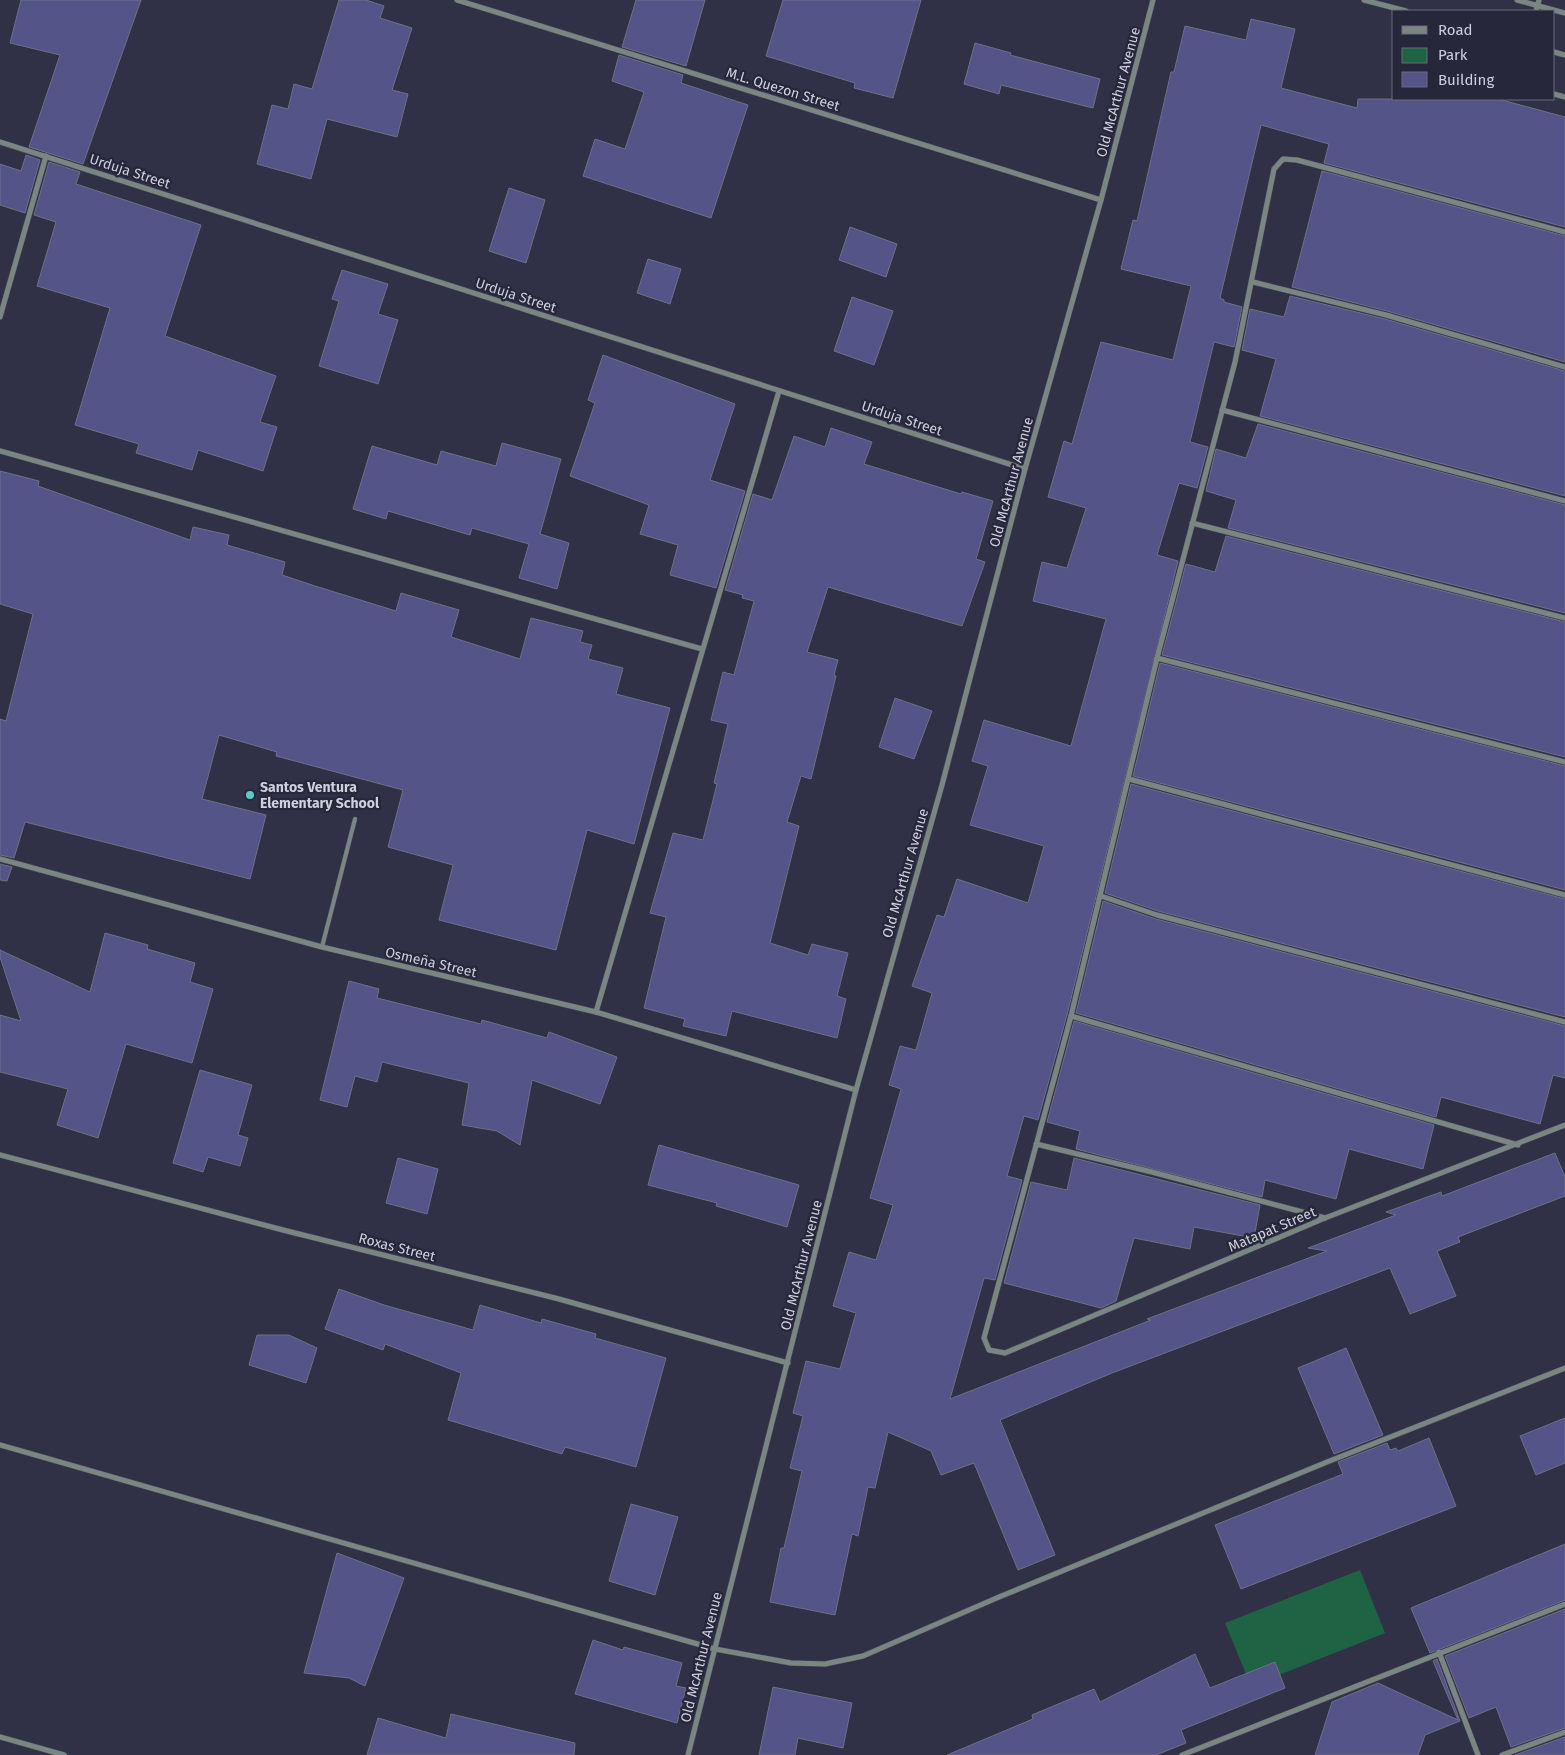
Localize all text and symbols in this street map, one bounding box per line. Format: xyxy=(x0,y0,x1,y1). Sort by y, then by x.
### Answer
legend xyxy=(1392,10,1555,100)
text: Road xyxy=(1438,21,1473,39)
street label: Old McArthur Avenue xyxy=(1093,25,1144,159)
text: Park xyxy=(1438,46,1468,64)
street label: M.L. Quezon Street xyxy=(724,64,843,115)
text: Building xyxy=(1438,71,1494,89)
street label: Urduja Street xyxy=(87,150,173,193)
street label: Urduja Street xyxy=(473,274,559,317)
street label: Urduja Street xyxy=(859,397,945,440)
street label: Old McArthur Avenue xyxy=(986,415,1037,549)
place label: Santos Ventura Elementary School xyxy=(260,779,380,812)
marker: Santos Ventura Elementary School xyxy=(244,789,256,801)
street label: Old McArthur Avenue xyxy=(879,806,932,940)
street label: Osmeña Street xyxy=(383,944,479,981)
street label: Old McArthur Avenue xyxy=(777,1198,826,1332)
street label: Matapat Street xyxy=(1226,1203,1319,1256)
street label: Roxas Street xyxy=(357,1230,438,1265)
street label: Old McArthur Avenue xyxy=(677,1590,726,1724)

